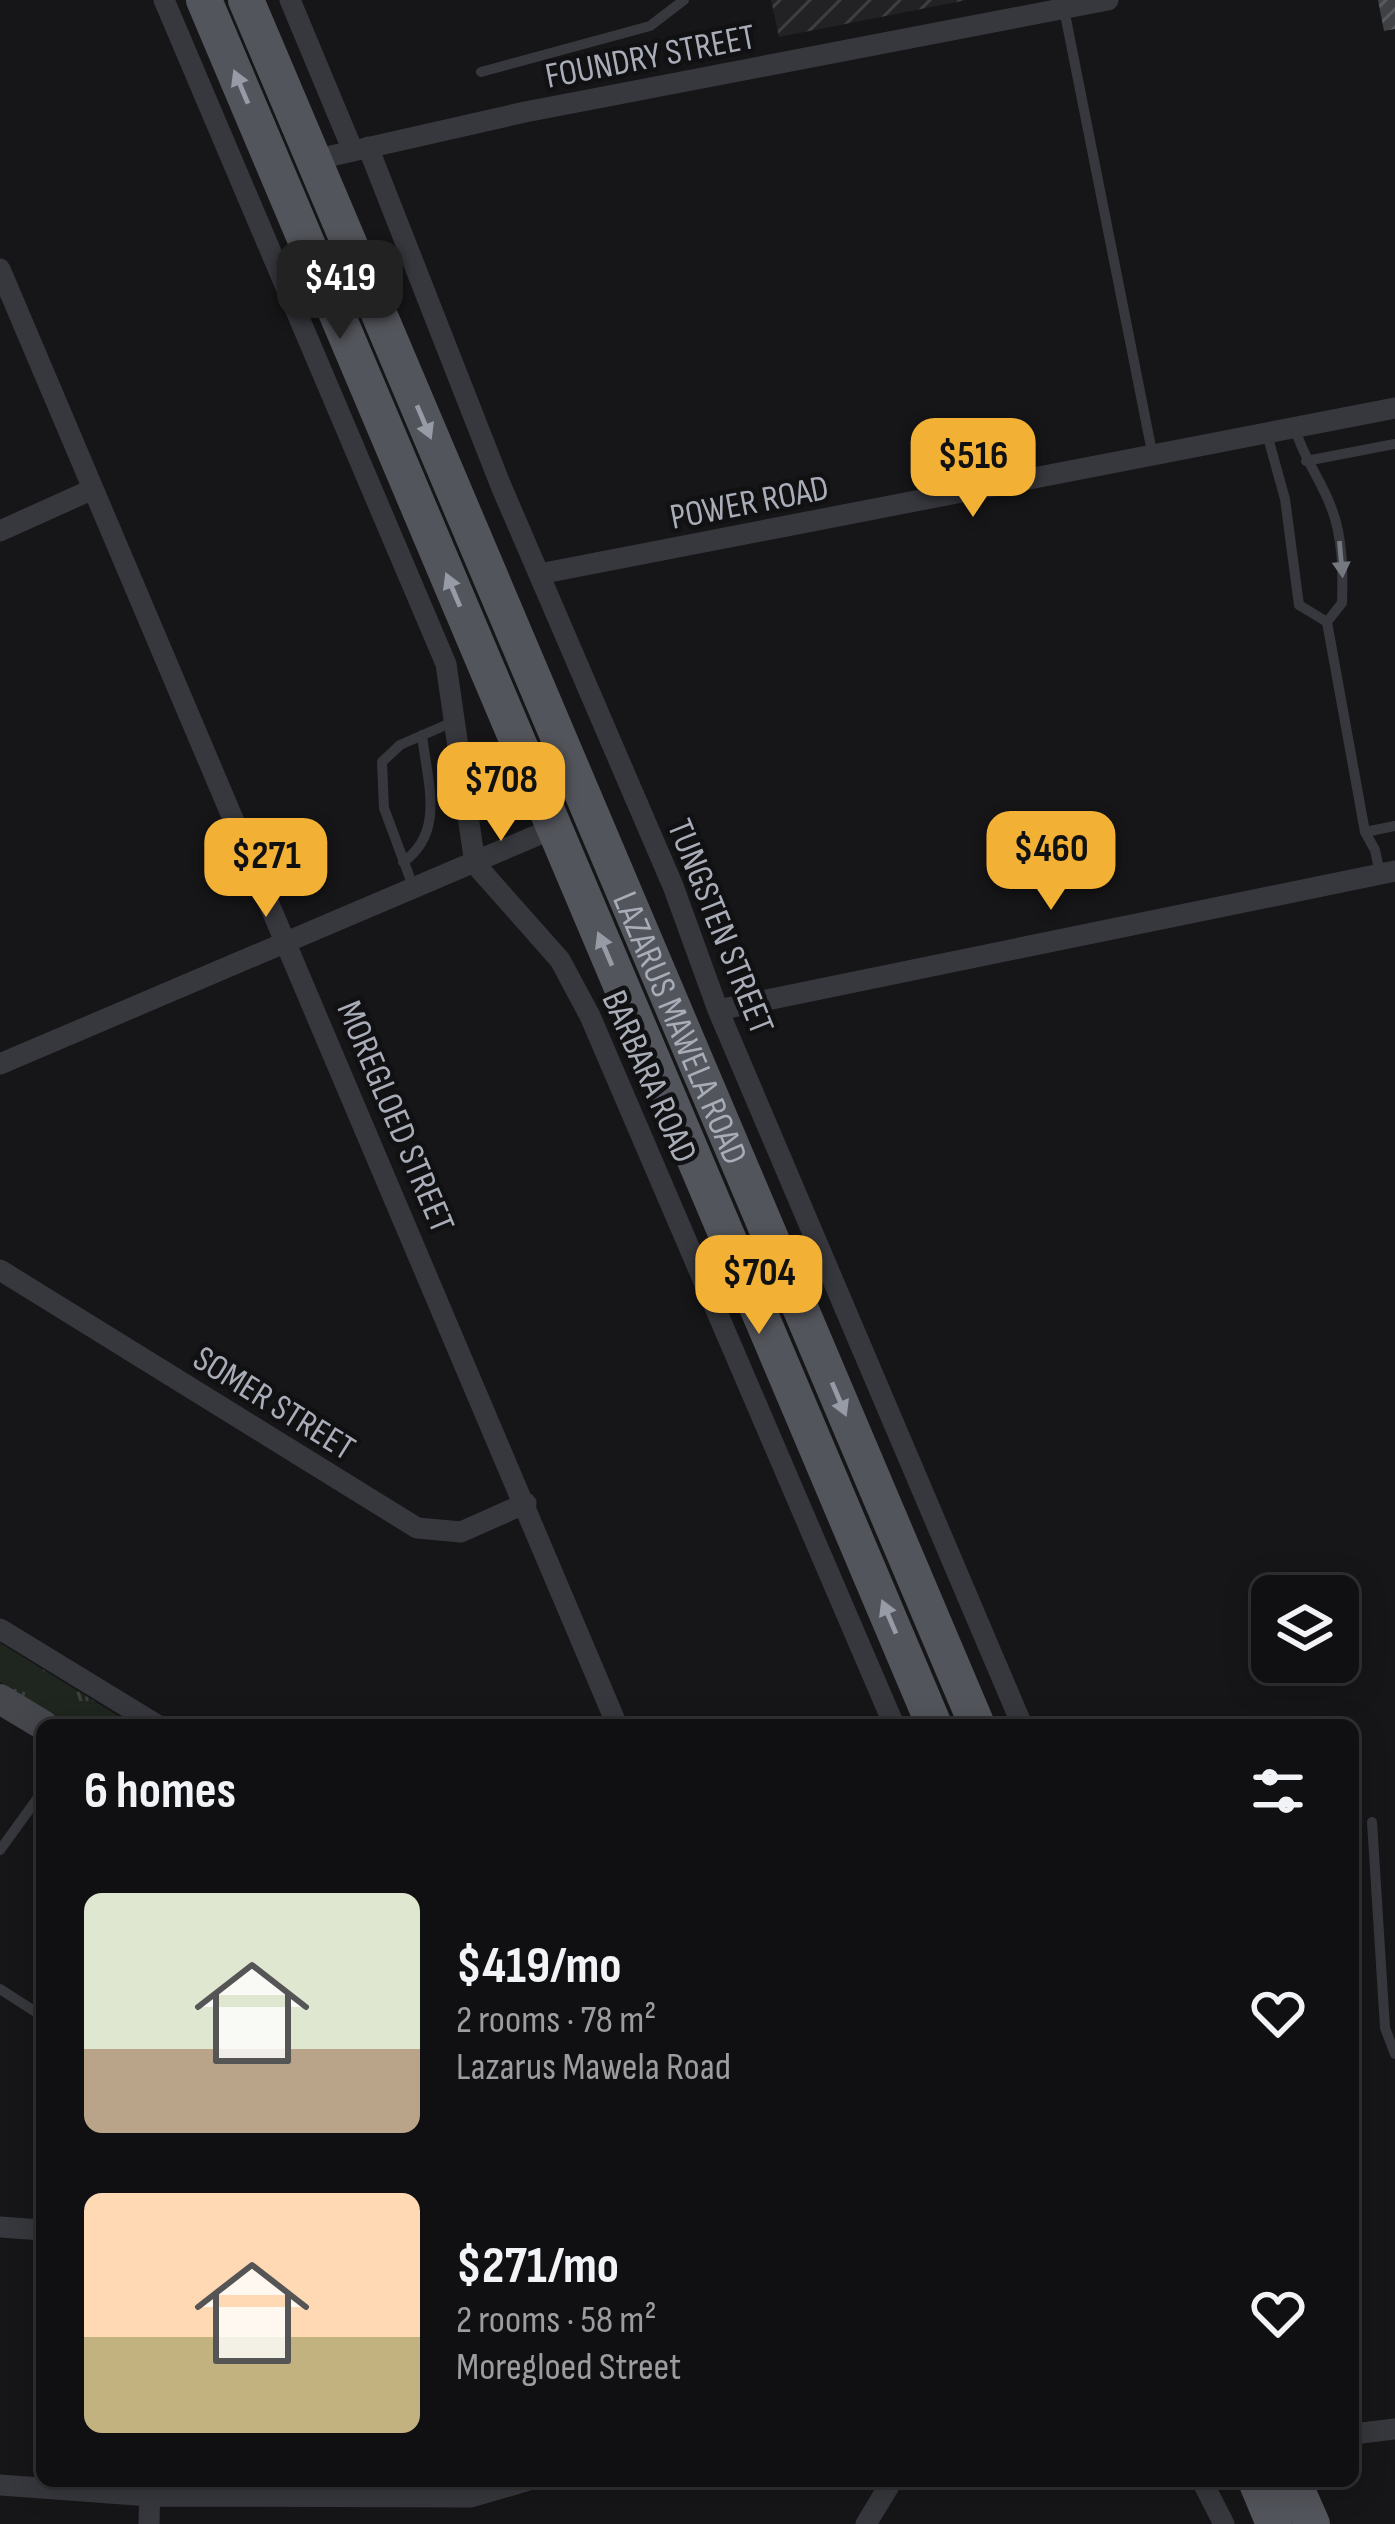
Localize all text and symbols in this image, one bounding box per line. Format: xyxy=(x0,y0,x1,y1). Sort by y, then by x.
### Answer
street label: FOUNDRY STREET xyxy=(542,16,759,99)
one-way arrow xyxy=(231,69,250,105)
pin: $419 xyxy=(269,240,411,342)
text: $419 xyxy=(304,255,376,302)
one-way arrow xyxy=(414,405,434,440)
pin: $516 xyxy=(902,418,1044,520)
text: $516 xyxy=(938,433,1008,480)
street label: POWER ROAD xyxy=(667,467,832,540)
one-way arrow xyxy=(1332,541,1351,579)
one-way arrow xyxy=(443,571,462,607)
pin: $708 xyxy=(430,742,572,844)
text: $708 xyxy=(464,757,538,804)
pin: $460 xyxy=(980,811,1122,913)
street label: TUNGSTEN STREET xyxy=(657,813,782,1041)
pin: $271 xyxy=(195,818,337,920)
text: $460 xyxy=(1013,826,1089,873)
text: $271 xyxy=(231,833,301,880)
street label: LAZARUS MAWELA ROAD xyxy=(602,886,756,1171)
one-way arrow xyxy=(595,931,614,967)
street label: BARBARA ROAD xyxy=(592,984,706,1170)
street label: MOREGLOED STREET xyxy=(327,995,463,1239)
pin: $704 xyxy=(688,1235,830,1337)
text: $704 xyxy=(722,1250,796,1297)
street label: SOMER STREET xyxy=(185,1338,362,1471)
one-way arrow xyxy=(830,1382,849,1418)
map controls xyxy=(1251,1575,1359,1683)
button: layers xyxy=(1251,1575,1359,1683)
one-way arrow xyxy=(878,1600,898,1635)
icon: filters xyxy=(1245,1758,1311,1824)
text: 6 homes xyxy=(84,1761,236,1822)
text: $419/mo xyxy=(456,1936,621,1997)
icon: home xyxy=(180,1941,324,2085)
icon: heart xyxy=(1245,1980,1311,2046)
text: 2 rooms · 78 m² xyxy=(456,1997,656,2044)
text: Lazarus Mawela Road xyxy=(456,2044,731,2091)
text: $271/mo xyxy=(456,2236,619,2297)
icon: home xyxy=(180,2241,324,2385)
icon: heart xyxy=(1245,2280,1311,2346)
text: 2 rooms · 58 m² xyxy=(456,2297,657,2344)
text: Moregloed Street xyxy=(456,2344,681,2391)

